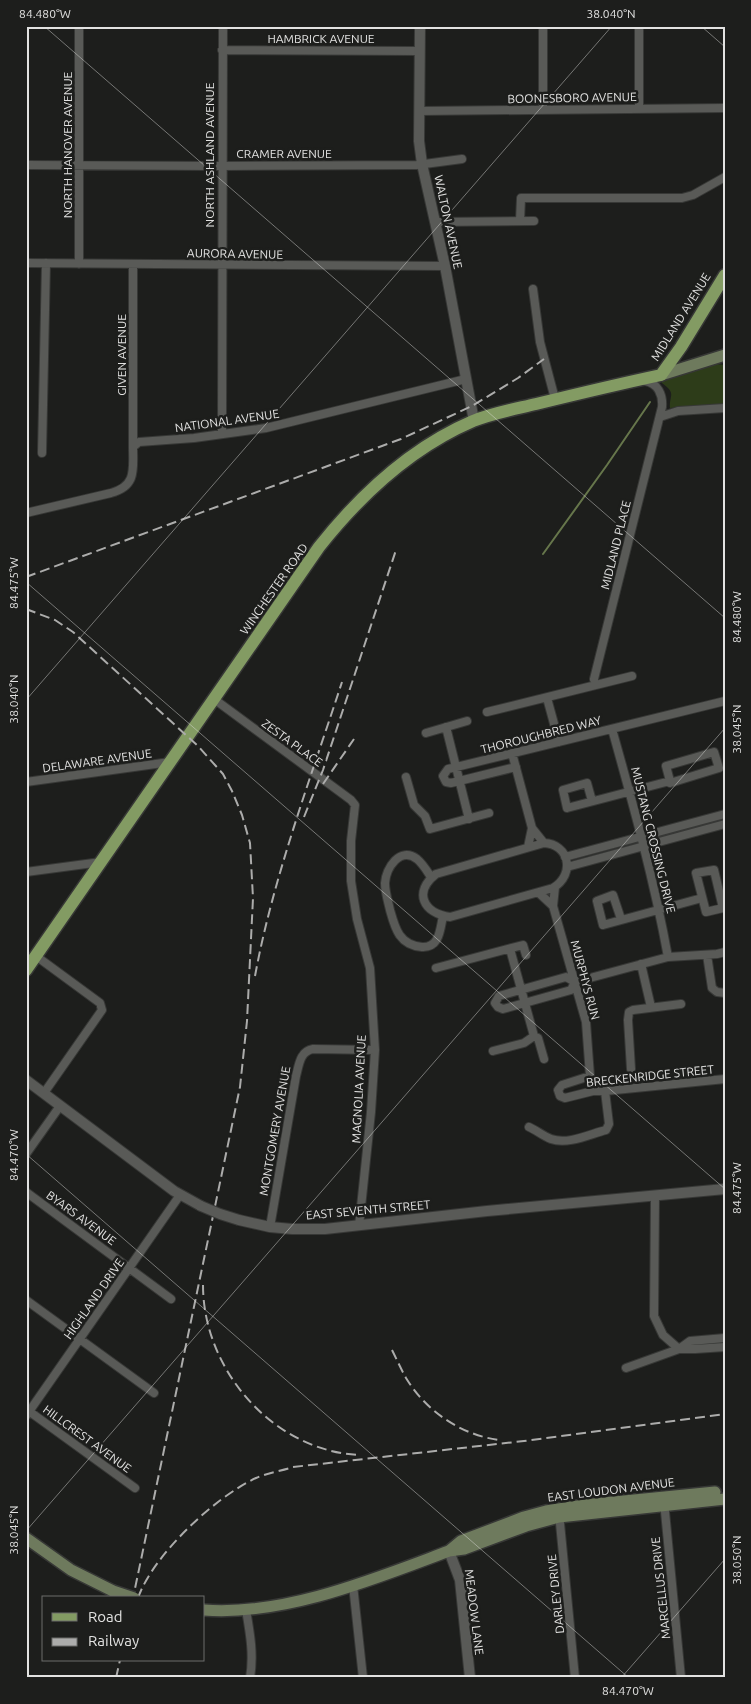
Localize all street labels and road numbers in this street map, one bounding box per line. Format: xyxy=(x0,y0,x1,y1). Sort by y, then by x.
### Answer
street label: HAMBRICK AVENUE xyxy=(267,32,375,45)
street label: NORTH HANOVER AVENUE xyxy=(61,71,74,218)
street label: NORTH ASHLAND AVENUE xyxy=(203,82,216,227)
street label: BOONESBORO AVENUE xyxy=(507,90,637,105)
street label: CRAMER AVENUE xyxy=(236,147,332,160)
street label: WALTON AVENUE xyxy=(432,174,465,270)
street label: AURORA AVENUE xyxy=(187,246,283,261)
street label: MIDLAND AVENUE xyxy=(648,270,713,363)
street label: GIVEN AVENUE xyxy=(115,314,128,396)
street label: NATIONAL AVENUE xyxy=(174,407,280,434)
street label: MIDLAND PLACE xyxy=(598,499,633,591)
street label: WINCHESTER ROAD xyxy=(237,541,310,637)
street label: THOROUGHBRED WAY xyxy=(479,713,602,756)
street label: ZESTA PLACE xyxy=(259,716,325,769)
street label: DELAWARE AVENUE xyxy=(42,746,153,775)
street label: MUSTANG CROSSING DRIVE xyxy=(629,765,678,915)
street label: MURPHYS RUN xyxy=(569,939,602,1021)
street label: MAGNOLIA AVENUE xyxy=(349,1034,368,1144)
street label: BRECKENRIDGE STREET xyxy=(585,1062,715,1089)
street label: MONTGOMERY AVENUE xyxy=(257,1065,292,1197)
street label: BYARS AVENUE xyxy=(44,1188,119,1247)
street label: EAST SEVENTH STREET xyxy=(305,1198,431,1221)
street label: HIGHLAND DRIVE xyxy=(61,1256,126,1341)
street label: HILLCREST AVENUE xyxy=(41,1402,134,1475)
street label: EAST LOUDON AVENUE xyxy=(547,1475,675,1504)
street label: MARCELLUS DRIVE xyxy=(649,1536,672,1640)
street label: DARLEY DRIVE xyxy=(545,1554,566,1634)
street label: MEADOW LANE xyxy=(463,1568,486,1656)

